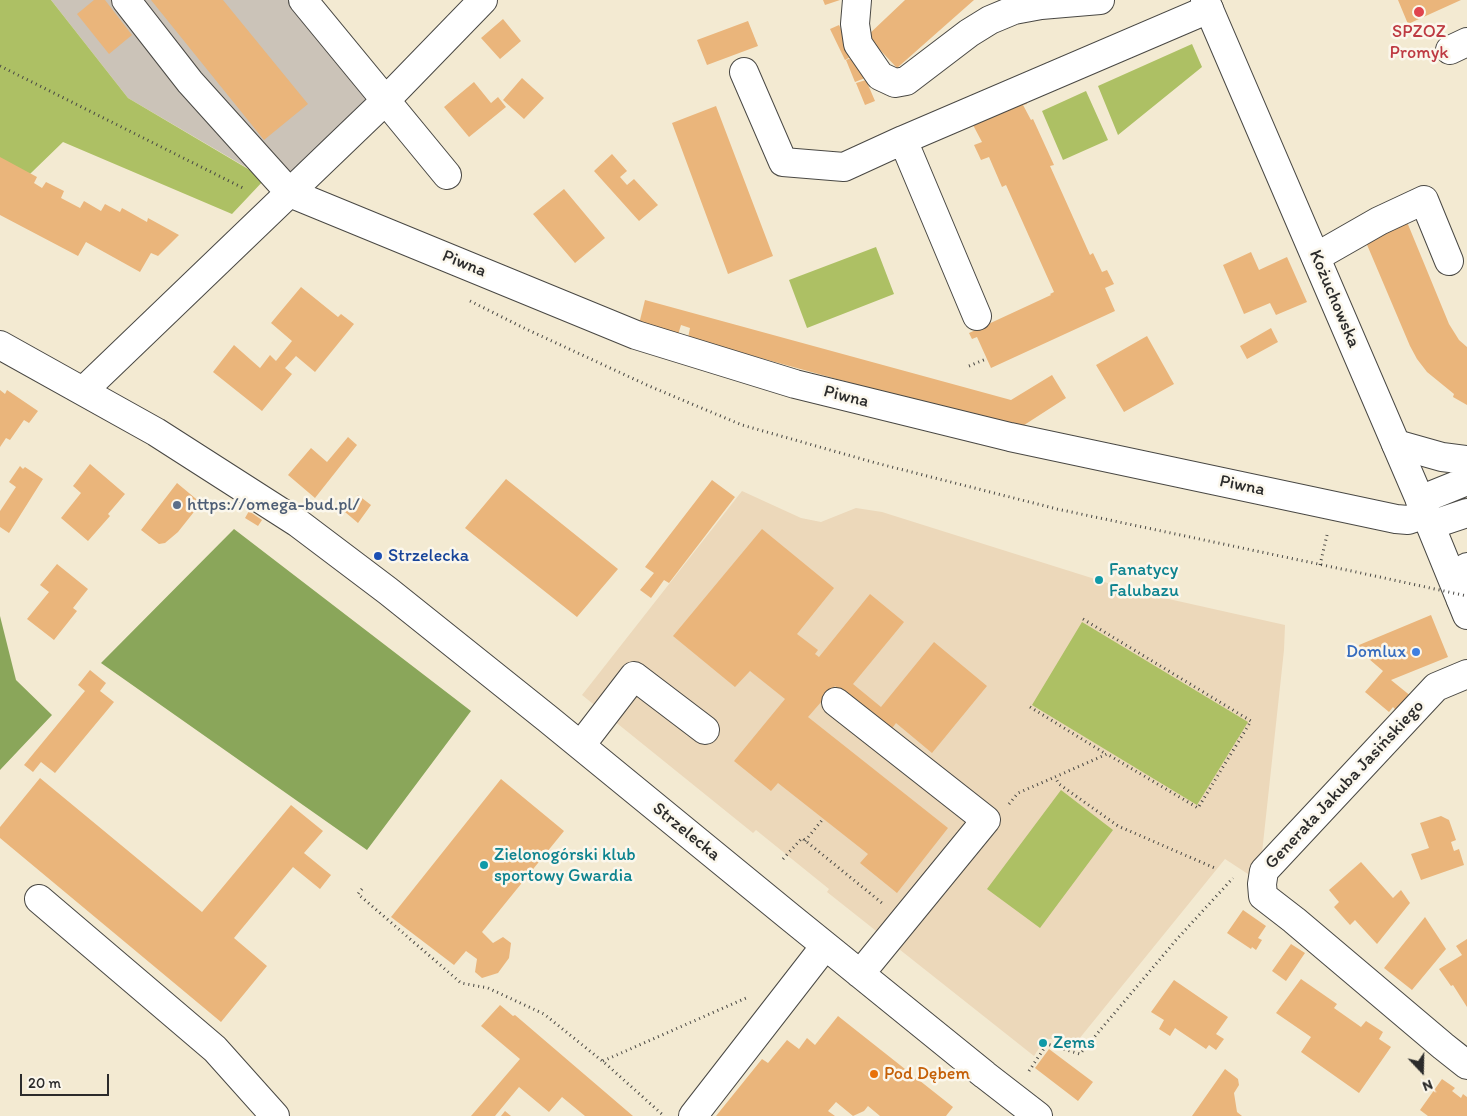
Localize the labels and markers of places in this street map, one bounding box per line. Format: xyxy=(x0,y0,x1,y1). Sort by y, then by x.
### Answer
marker: SPZOZ Promyk xyxy=(1412,5,1426,19)
place label: SPZOZ Promyk xyxy=(1390,21,1448,64)
place label: https://omega-bud.pl/ xyxy=(187,494,360,516)
marker: https://omega-bud.pl/ xyxy=(171,499,183,511)
place label: Strzelecka xyxy=(388,545,469,567)
marker: Strzelecka xyxy=(372,550,384,562)
place label: Fanatycy Falubazu xyxy=(1109,559,1179,602)
marker: Fanatycy Falubazu xyxy=(1093,574,1105,586)
place label: Domlux xyxy=(1346,641,1406,663)
marker: Domlux xyxy=(1410,646,1422,658)
place label: Zielonogórski klub sportowy Gwardia xyxy=(494,844,636,886)
marker: Zielonogórski klub sportowy Gwardia xyxy=(478,859,490,871)
place label: Zems xyxy=(1053,1032,1095,1054)
marker: Zems xyxy=(1037,1037,1049,1049)
place label: Pod Dębem xyxy=(884,1063,970,1085)
marker: Pod Dębem xyxy=(868,1068,880,1080)

